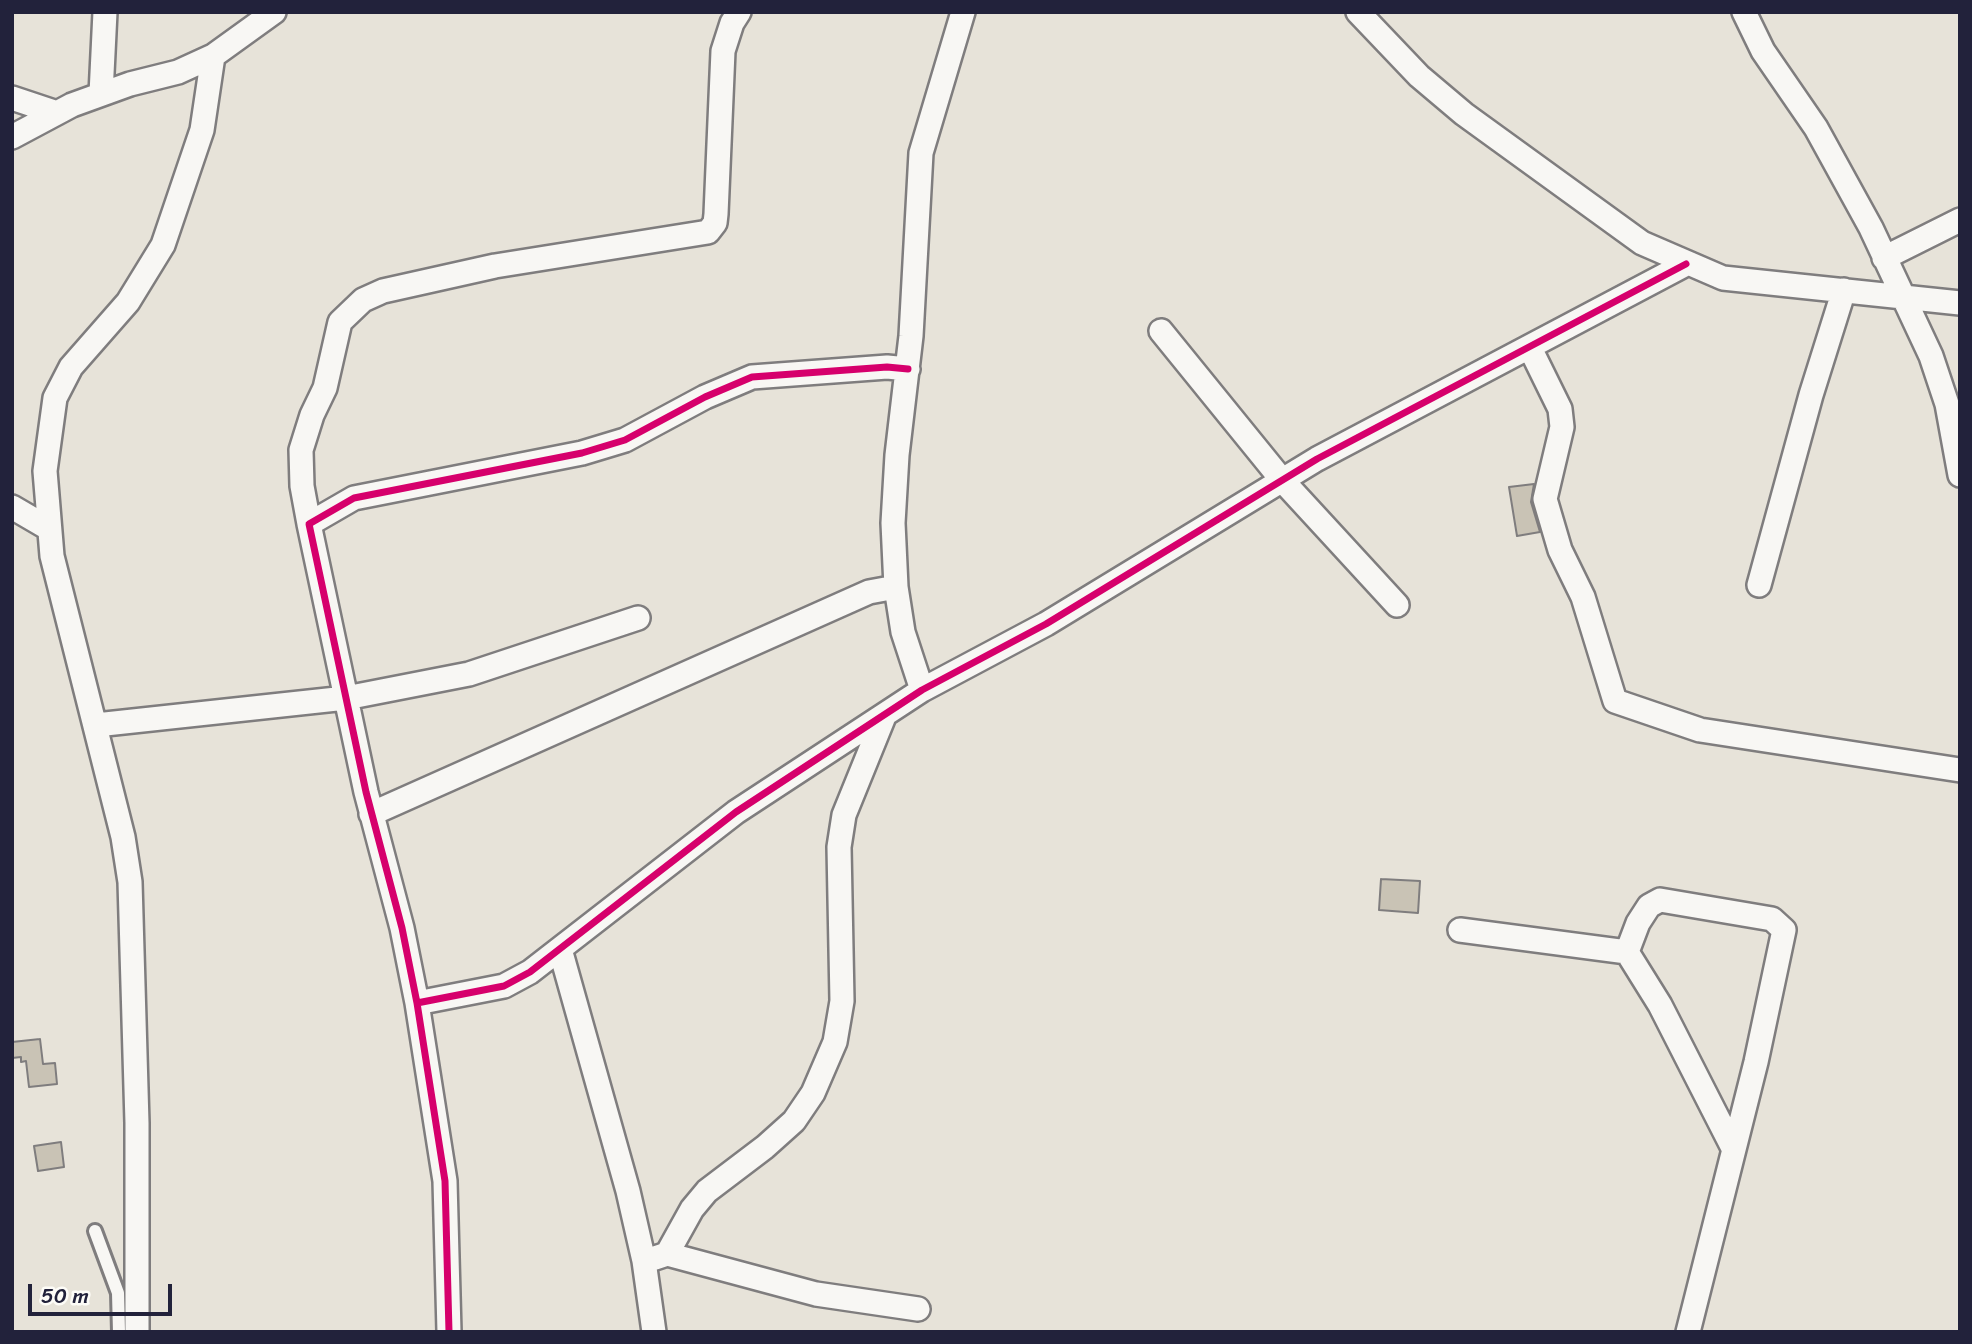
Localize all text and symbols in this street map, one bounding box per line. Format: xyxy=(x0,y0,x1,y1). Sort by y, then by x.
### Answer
scale bar xyxy=(32,1270,175,1314)
text: 50 m xyxy=(41,1277,89,1315)

